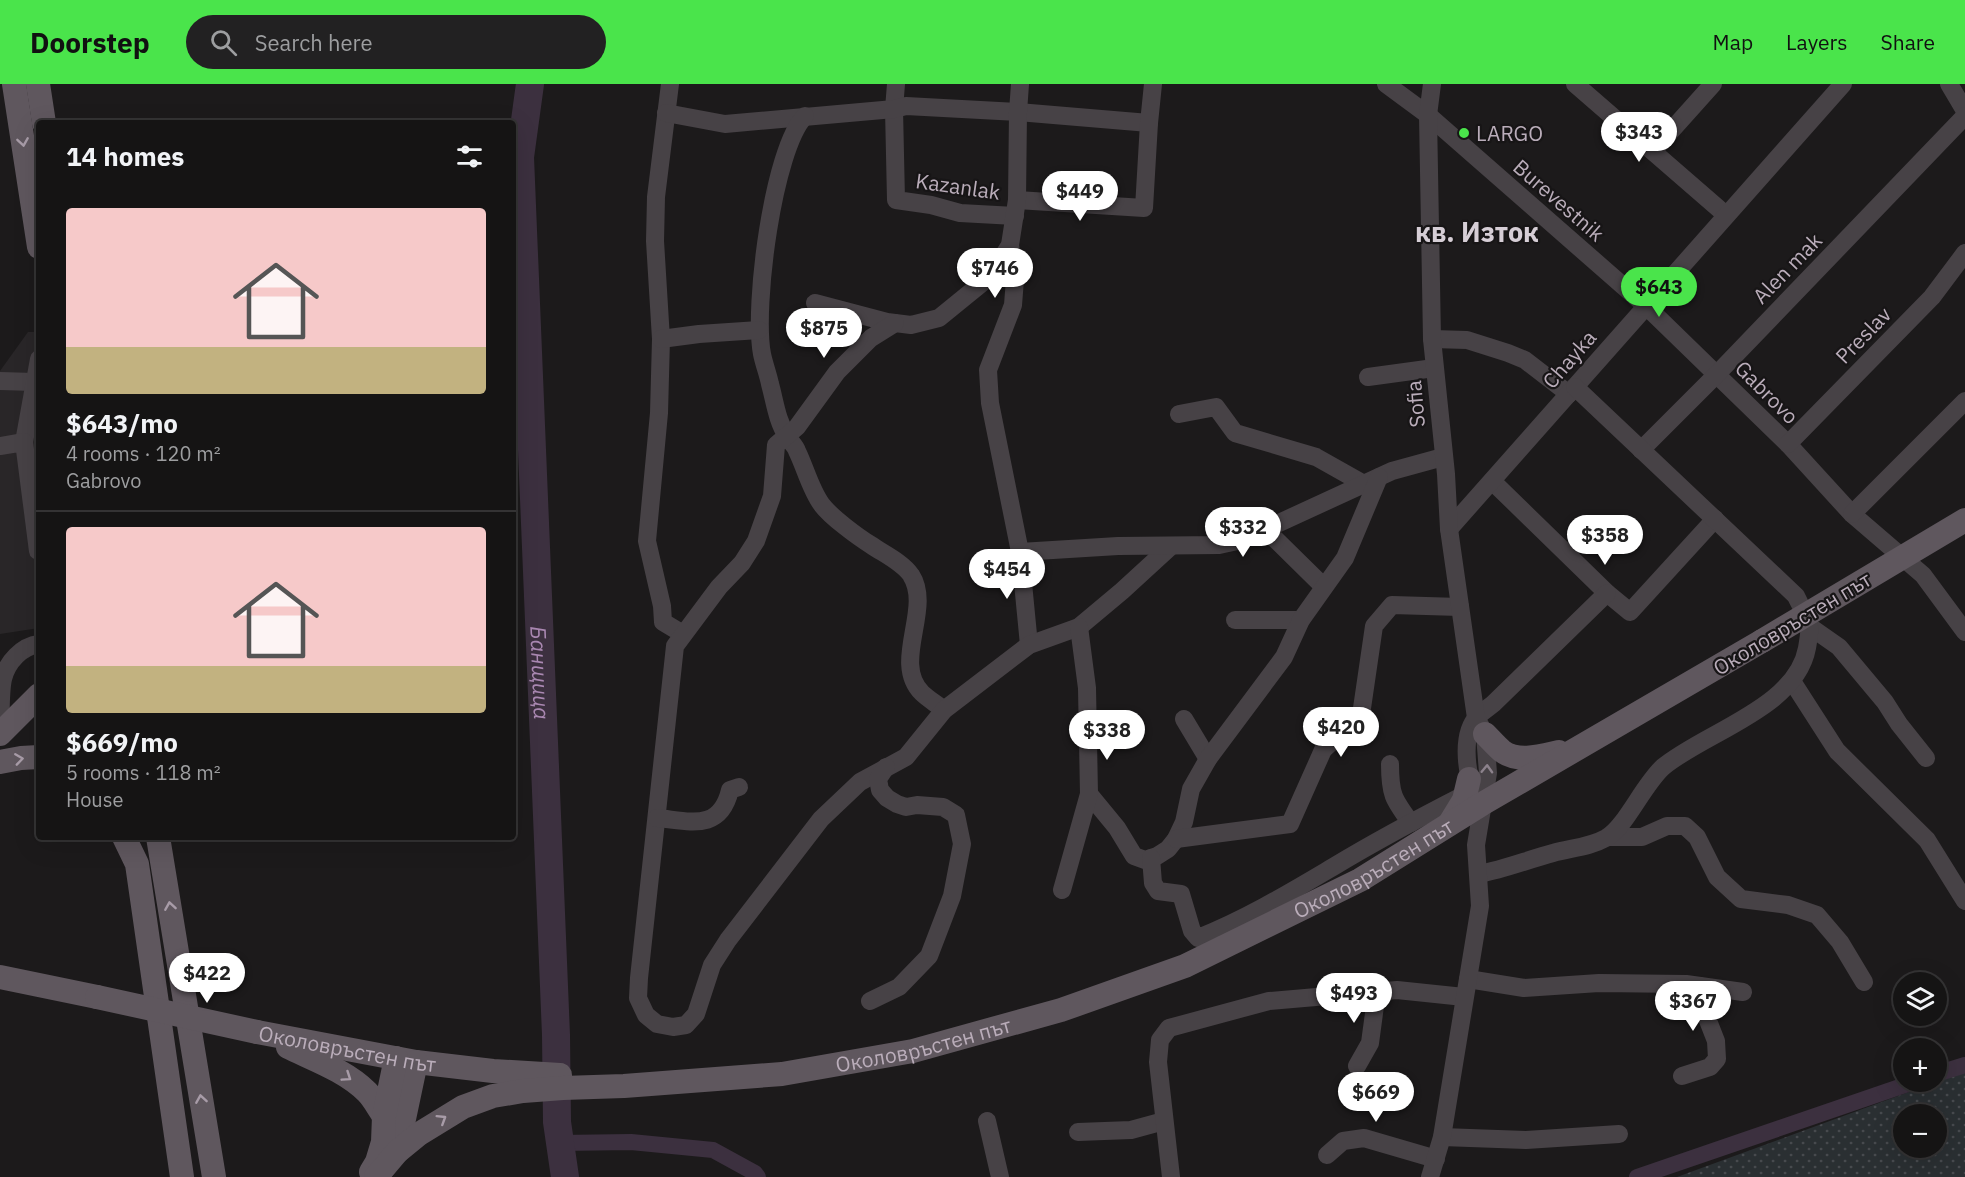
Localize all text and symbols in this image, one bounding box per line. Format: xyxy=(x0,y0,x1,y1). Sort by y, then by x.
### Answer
search box xyxy=(186,15,606,69)
text: Doorstep xyxy=(30,24,150,61)
icon: search xyxy=(207,26,240,59)
text: Search here xyxy=(255,28,373,57)
text: Map xyxy=(1713,28,1753,56)
text: Layers xyxy=(1786,28,1848,56)
text: Share xyxy=(1881,28,1935,56)
pin: $343 xyxy=(1603,112,1675,163)
text: $343 xyxy=(1615,118,1663,145)
place label: LARGO xyxy=(1476,119,1543,147)
marker: LARGO xyxy=(1457,126,1471,140)
one-way arrow xyxy=(16,137,28,146)
text: 14 homes xyxy=(66,139,184,173)
icon: filters xyxy=(453,140,486,173)
street label: Burevestnik xyxy=(1508,153,1610,247)
street label: Kazanlak xyxy=(914,166,1002,206)
pin: $449 xyxy=(1044,171,1116,222)
text: $449 xyxy=(1056,177,1104,204)
district label: кв. Изток xyxy=(1415,214,1539,249)
street label: Alen mak xyxy=(1746,227,1828,309)
icon: home xyxy=(222,247,330,355)
pin: $746 xyxy=(959,248,1031,299)
text: $746 xyxy=(971,254,1019,281)
pin: $643 xyxy=(1623,267,1695,318)
text: $643 xyxy=(1635,273,1683,300)
street label: Preslav xyxy=(1829,300,1897,370)
pin: $875 xyxy=(788,308,860,359)
text: $875 xyxy=(800,314,848,341)
street label: Chayka xyxy=(1536,324,1602,394)
street label: Gabrovo xyxy=(1729,354,1805,430)
street label: Sofia xyxy=(1399,379,1431,429)
text: $643/mo xyxy=(66,406,178,440)
text: 4 rooms · 120 m² xyxy=(66,440,221,467)
text: Gabrovo xyxy=(66,467,141,494)
pin: $332 xyxy=(1207,507,1279,558)
text: $332 xyxy=(1219,513,1267,540)
pin: $358 xyxy=(1569,515,1641,566)
text: $358 xyxy=(1581,521,1629,548)
pin: $454 xyxy=(971,549,1043,600)
text: $454 xyxy=(983,555,1031,582)
street label: Околовръстен път xyxy=(1708,565,1876,681)
icon: home xyxy=(222,566,330,674)
water label: Банщица xyxy=(525,625,558,720)
pin: $420 xyxy=(1305,707,1377,758)
pin: $338 xyxy=(1071,710,1143,761)
text: $420 xyxy=(1317,713,1365,740)
text: $338 xyxy=(1083,716,1131,743)
text: $669/mo xyxy=(66,725,178,759)
one-way arrow xyxy=(15,753,24,765)
text: 5 rooms · 118 m² xyxy=(66,759,221,786)
one-way arrow xyxy=(1481,765,1494,774)
text: House xyxy=(66,786,123,813)
street label: Околовръстен път xyxy=(1289,811,1458,925)
one-way arrow xyxy=(164,901,176,911)
pin: $422 xyxy=(171,953,243,1004)
text: $422 xyxy=(183,959,231,986)
map controls xyxy=(1893,972,1947,1158)
button: layers xyxy=(1893,972,1947,1026)
pin: $493 xyxy=(1318,973,1390,1024)
text: $493 xyxy=(1330,979,1378,1006)
pin: $367 xyxy=(1657,981,1729,1032)
text: $367 xyxy=(1669,987,1717,1014)
street label: Околовръстен път xyxy=(833,1010,1014,1078)
street label: Околовръстен път xyxy=(256,1019,438,1078)
button: + xyxy=(1893,1038,1947,1092)
one-way arrow xyxy=(341,1070,351,1082)
pin: $669 xyxy=(1340,1072,1412,1123)
text: $669 xyxy=(1352,1078,1400,1105)
one-way arrow xyxy=(195,1094,207,1103)
button: − xyxy=(1893,1104,1947,1158)
one-way arrow xyxy=(436,1115,446,1127)

